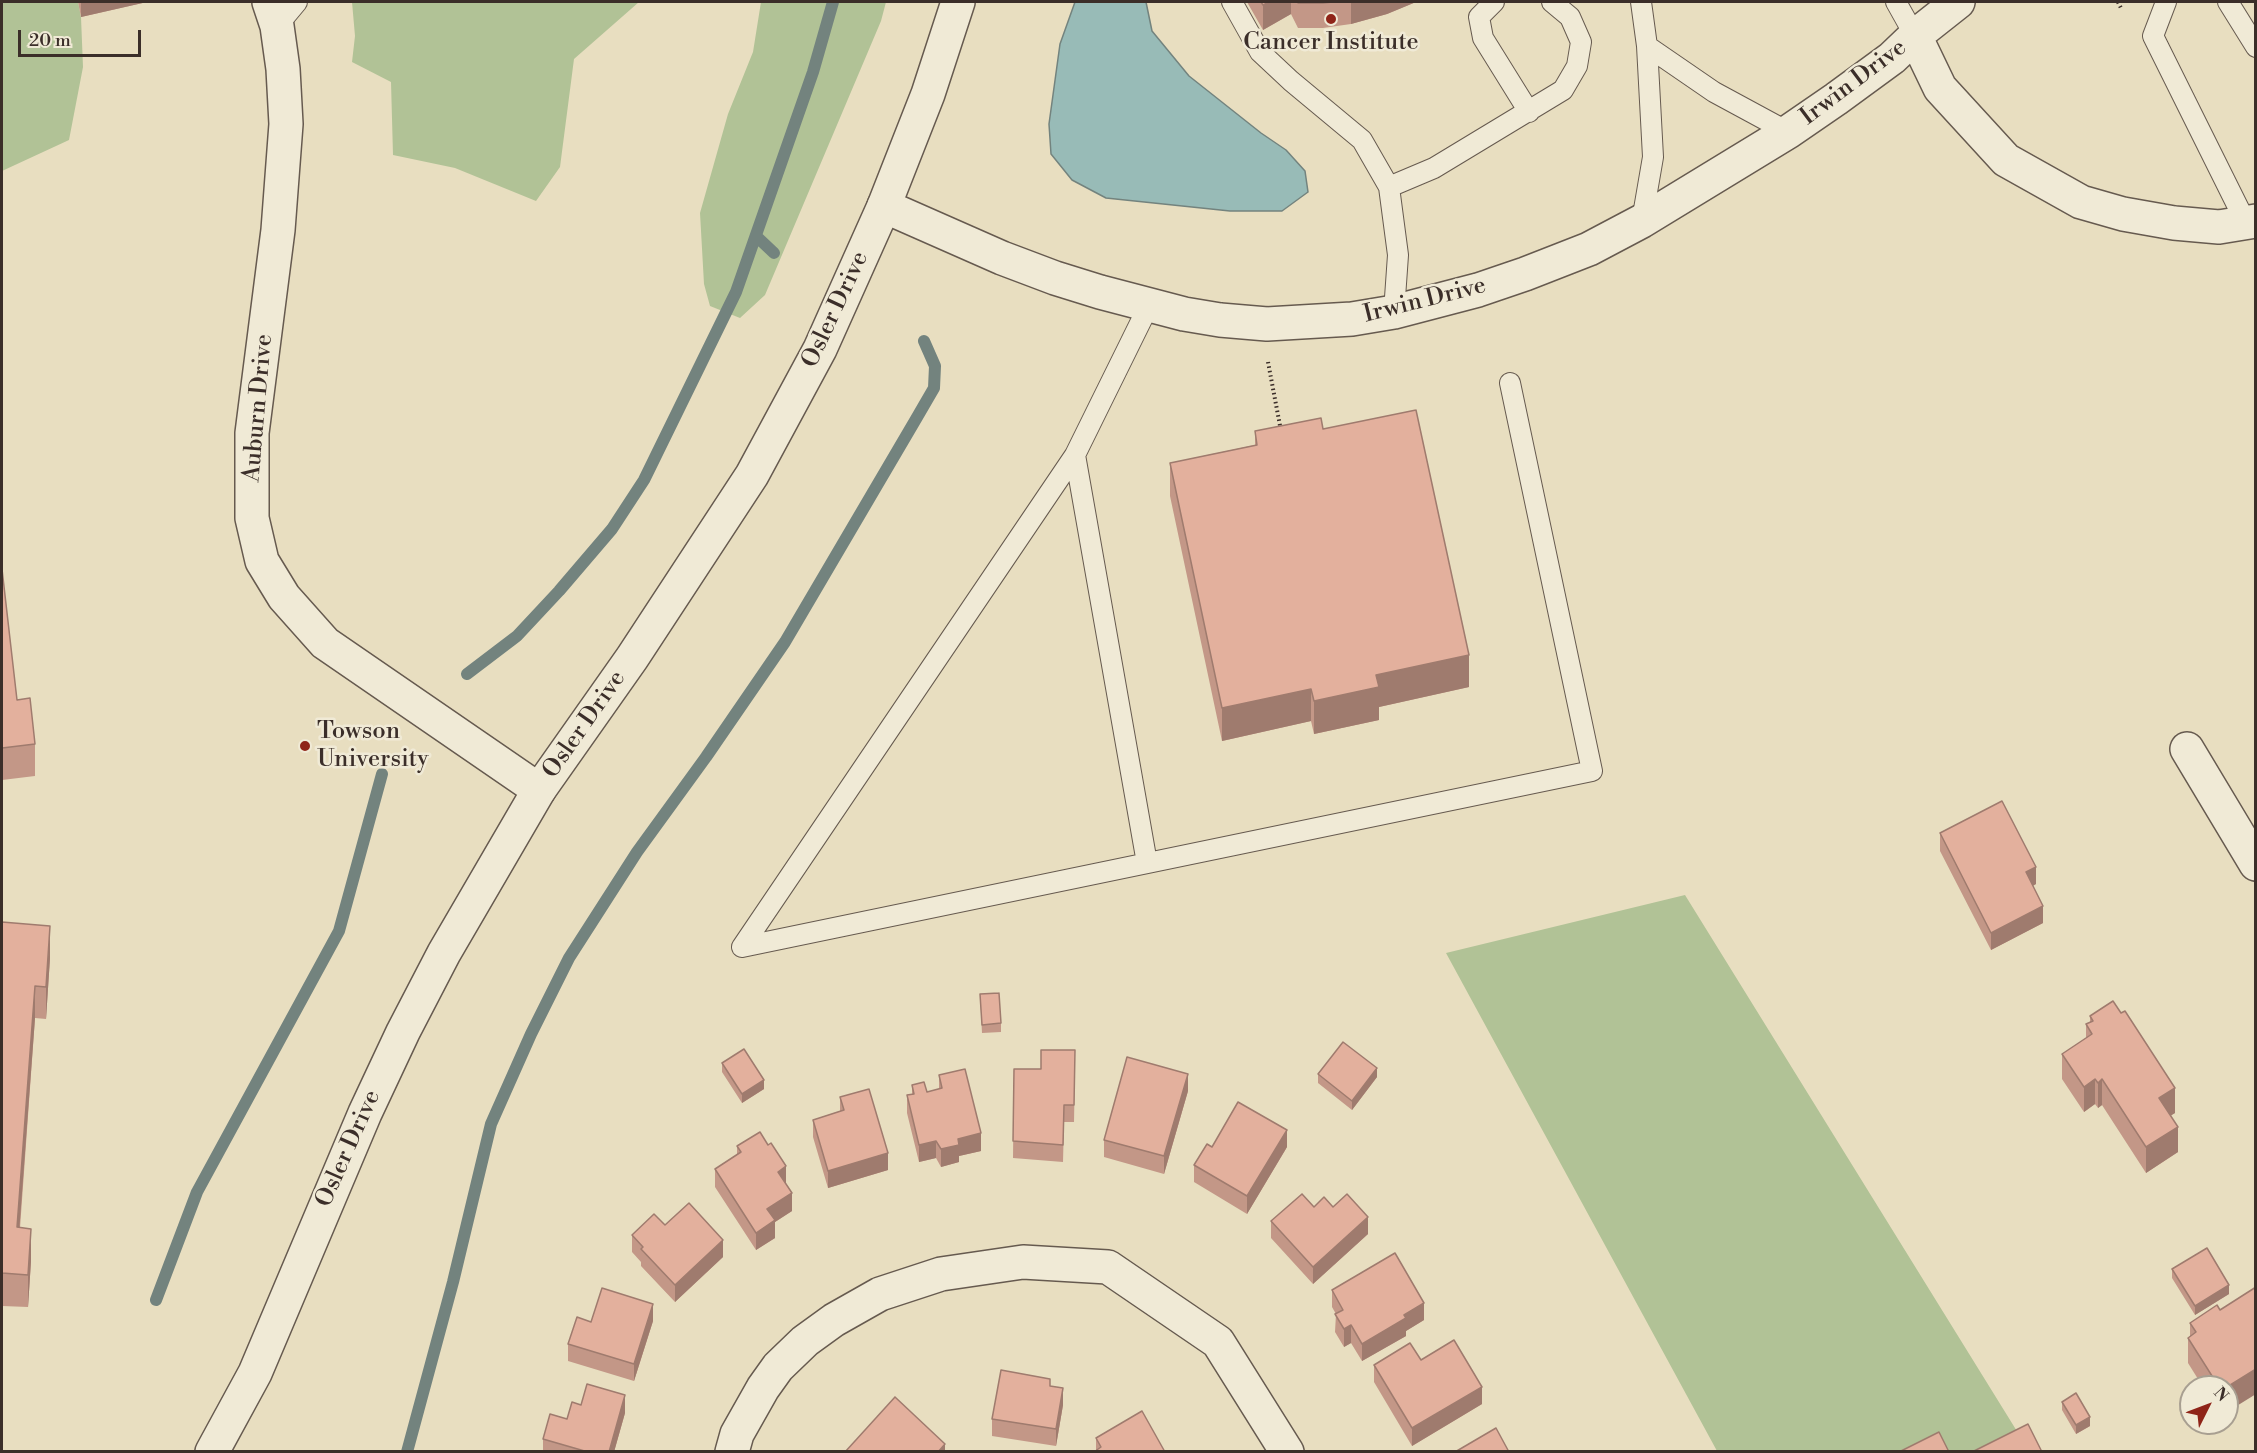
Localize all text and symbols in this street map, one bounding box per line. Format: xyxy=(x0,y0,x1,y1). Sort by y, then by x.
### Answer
marker: Cancer Institute xyxy=(1324,12,1338,26)
scale bar xyxy=(21,18,144,56)
text: 20 m xyxy=(29,29,71,52)
place label: Cancer Institute xyxy=(1243,29,1419,57)
street label: Irwin Drive xyxy=(1795,34,1913,132)
street label: Osler Drive xyxy=(797,247,875,373)
street label: Irwin Drive xyxy=(1361,272,1489,330)
street label: Auburn Drive xyxy=(238,333,280,483)
street label: Osler Drive xyxy=(537,666,633,784)
place label: Towson University xyxy=(317,718,429,774)
marker: Towson University xyxy=(298,739,312,753)
street label: Osler Drive xyxy=(310,1086,388,1212)
north arrow xyxy=(2179,1375,2239,1435)
text: N xyxy=(2209,1383,2233,1406)

